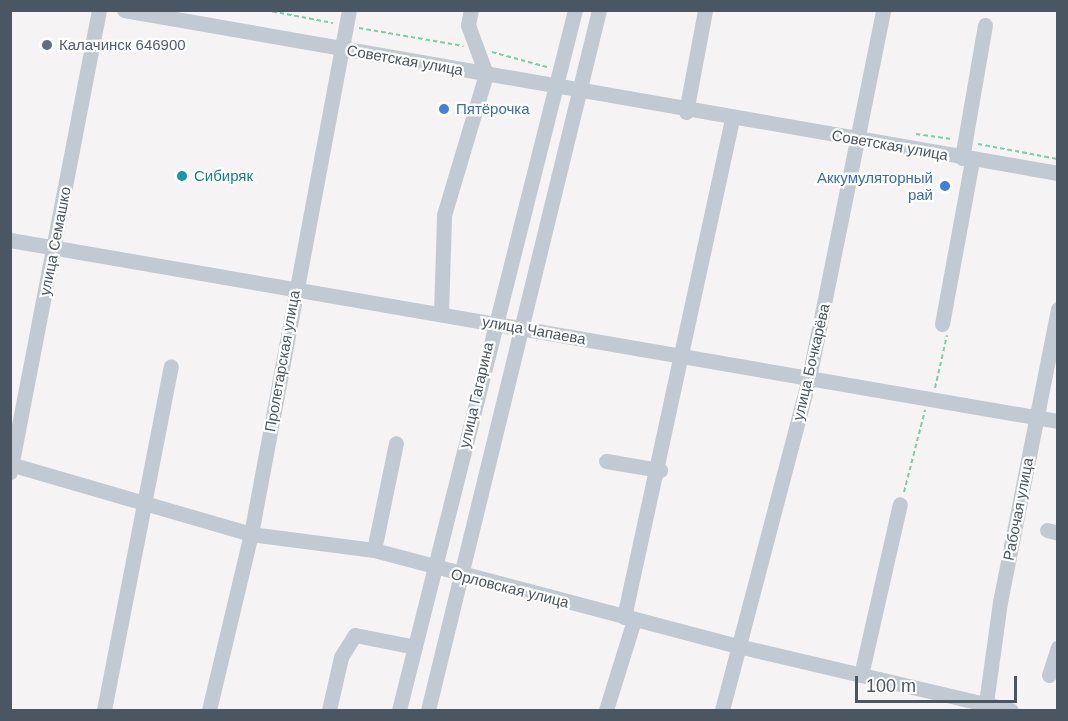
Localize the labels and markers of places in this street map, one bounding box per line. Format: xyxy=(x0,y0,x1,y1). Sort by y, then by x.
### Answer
place label: Калачинск 646900 xyxy=(59,36,186,54)
marker: Калачинск 646900 xyxy=(40,38,54,52)
place label: Пятёрочка xyxy=(456,100,530,118)
marker: Пятёрочка xyxy=(437,102,451,116)
place label: Сибиряк xyxy=(194,167,253,185)
place label: Аккумуляторный рай xyxy=(817,168,933,203)
marker: Сибиряк xyxy=(175,169,189,183)
marker: Аккумуляторный рай xyxy=(938,179,952,193)

